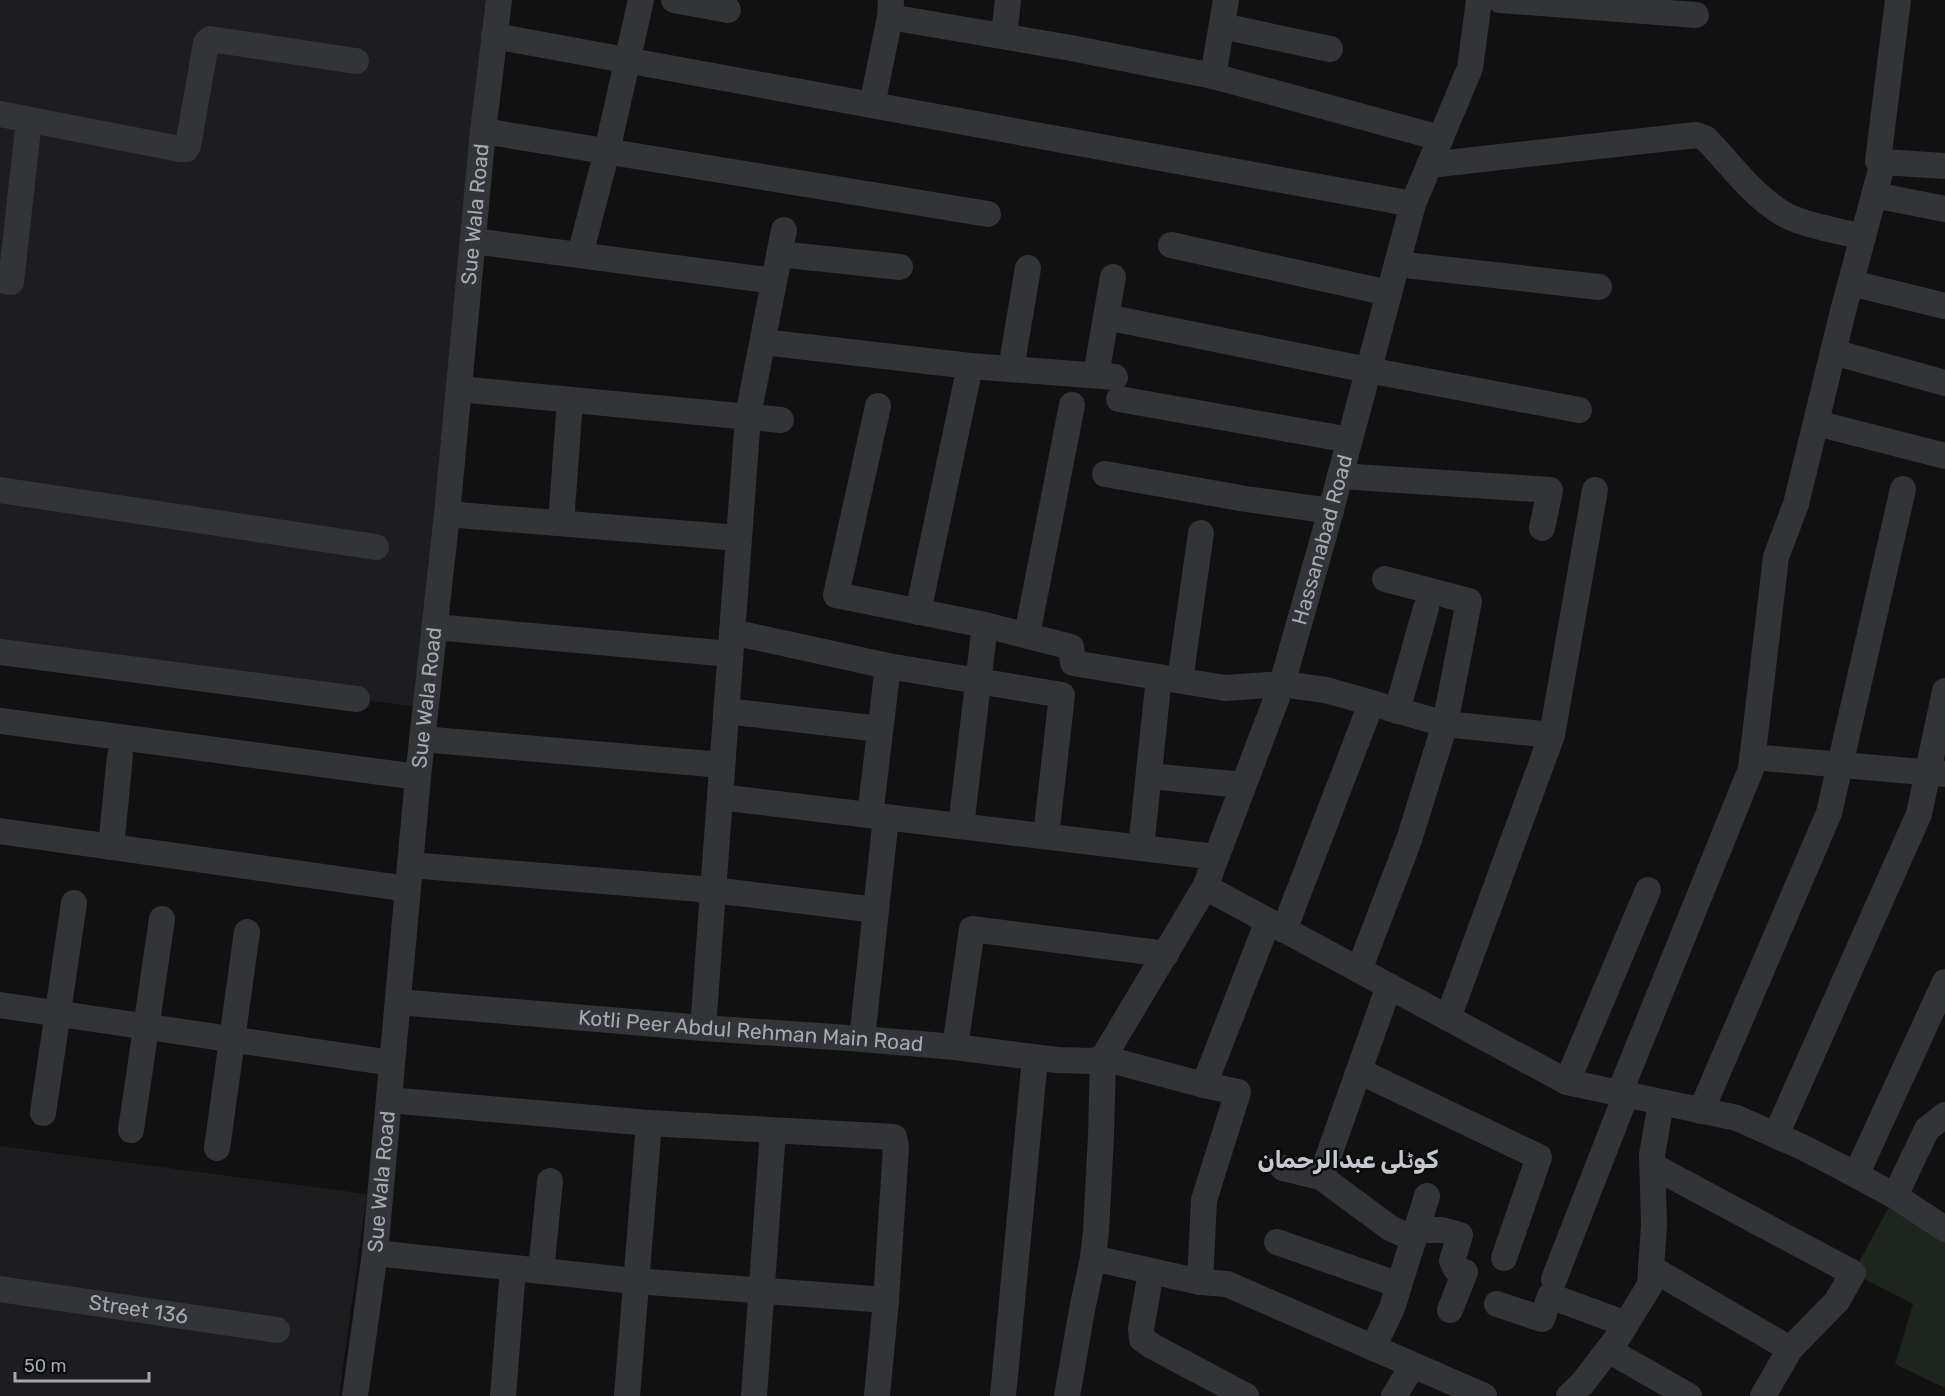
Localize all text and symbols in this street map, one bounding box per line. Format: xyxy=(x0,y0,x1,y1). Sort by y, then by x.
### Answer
street label: Sue Wala Road xyxy=(456,142,494,286)
street label: Hassanabad Road xyxy=(1286,452,1357,628)
street label: Sue Wala Road xyxy=(406,626,446,770)
street label: Kotli Peer Abdul Rehman Main Road xyxy=(577,1004,924,1056)
street label: Sue Wala Road xyxy=(362,1110,400,1253)
district label: کوٹلی عبدالرحمان xyxy=(1257,1146,1439,1174)
street label: Street 136 xyxy=(87,1289,190,1329)
scale bar xyxy=(15,1345,148,1383)
text: 50 m xyxy=(24,1355,67,1377)

